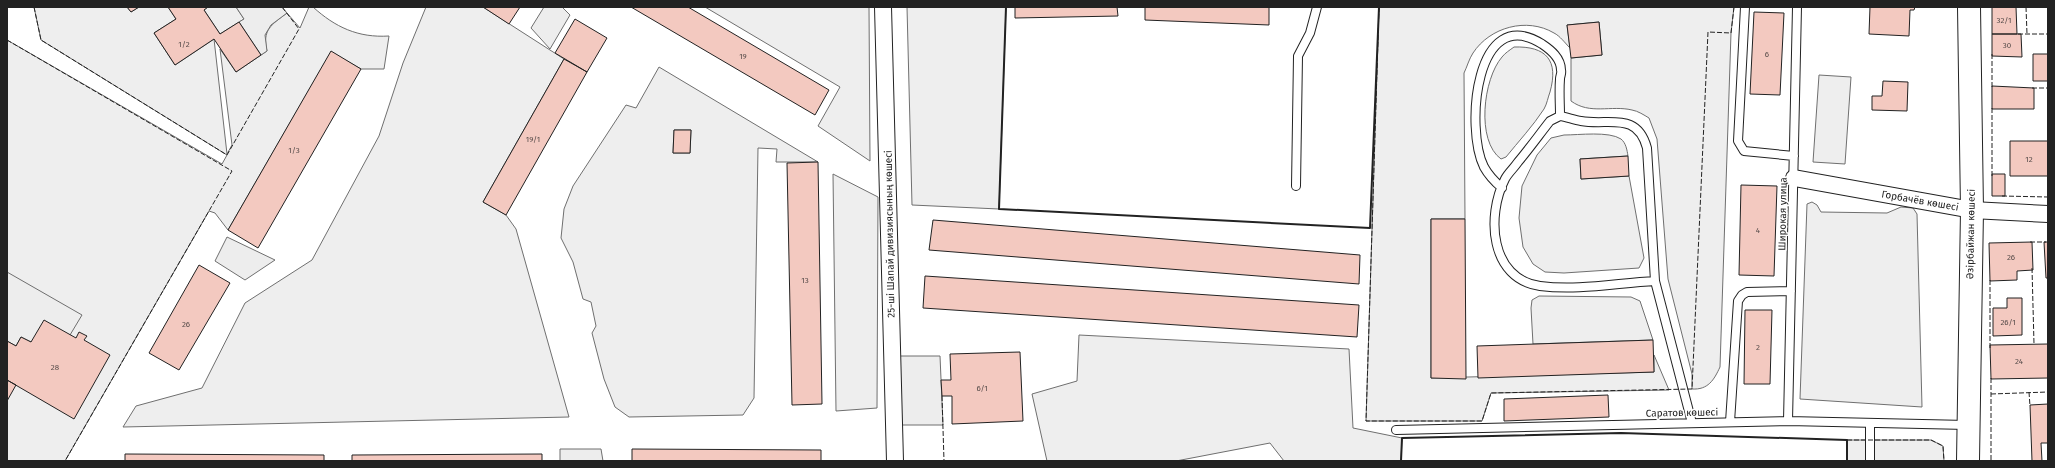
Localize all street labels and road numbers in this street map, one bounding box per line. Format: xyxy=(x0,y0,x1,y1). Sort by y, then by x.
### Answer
street label: 25-ші Шапай дивизиясының көшесі xyxy=(882,150,897,318)
street label: Широкая улица xyxy=(1776,177,1790,251)
street label: Горбачёв көшесі xyxy=(1880,187,1960,214)
street label: Әзірбайжан көшесі xyxy=(1963,189,1978,279)
street label: Саратов көшесі xyxy=(1646,405,1718,420)

